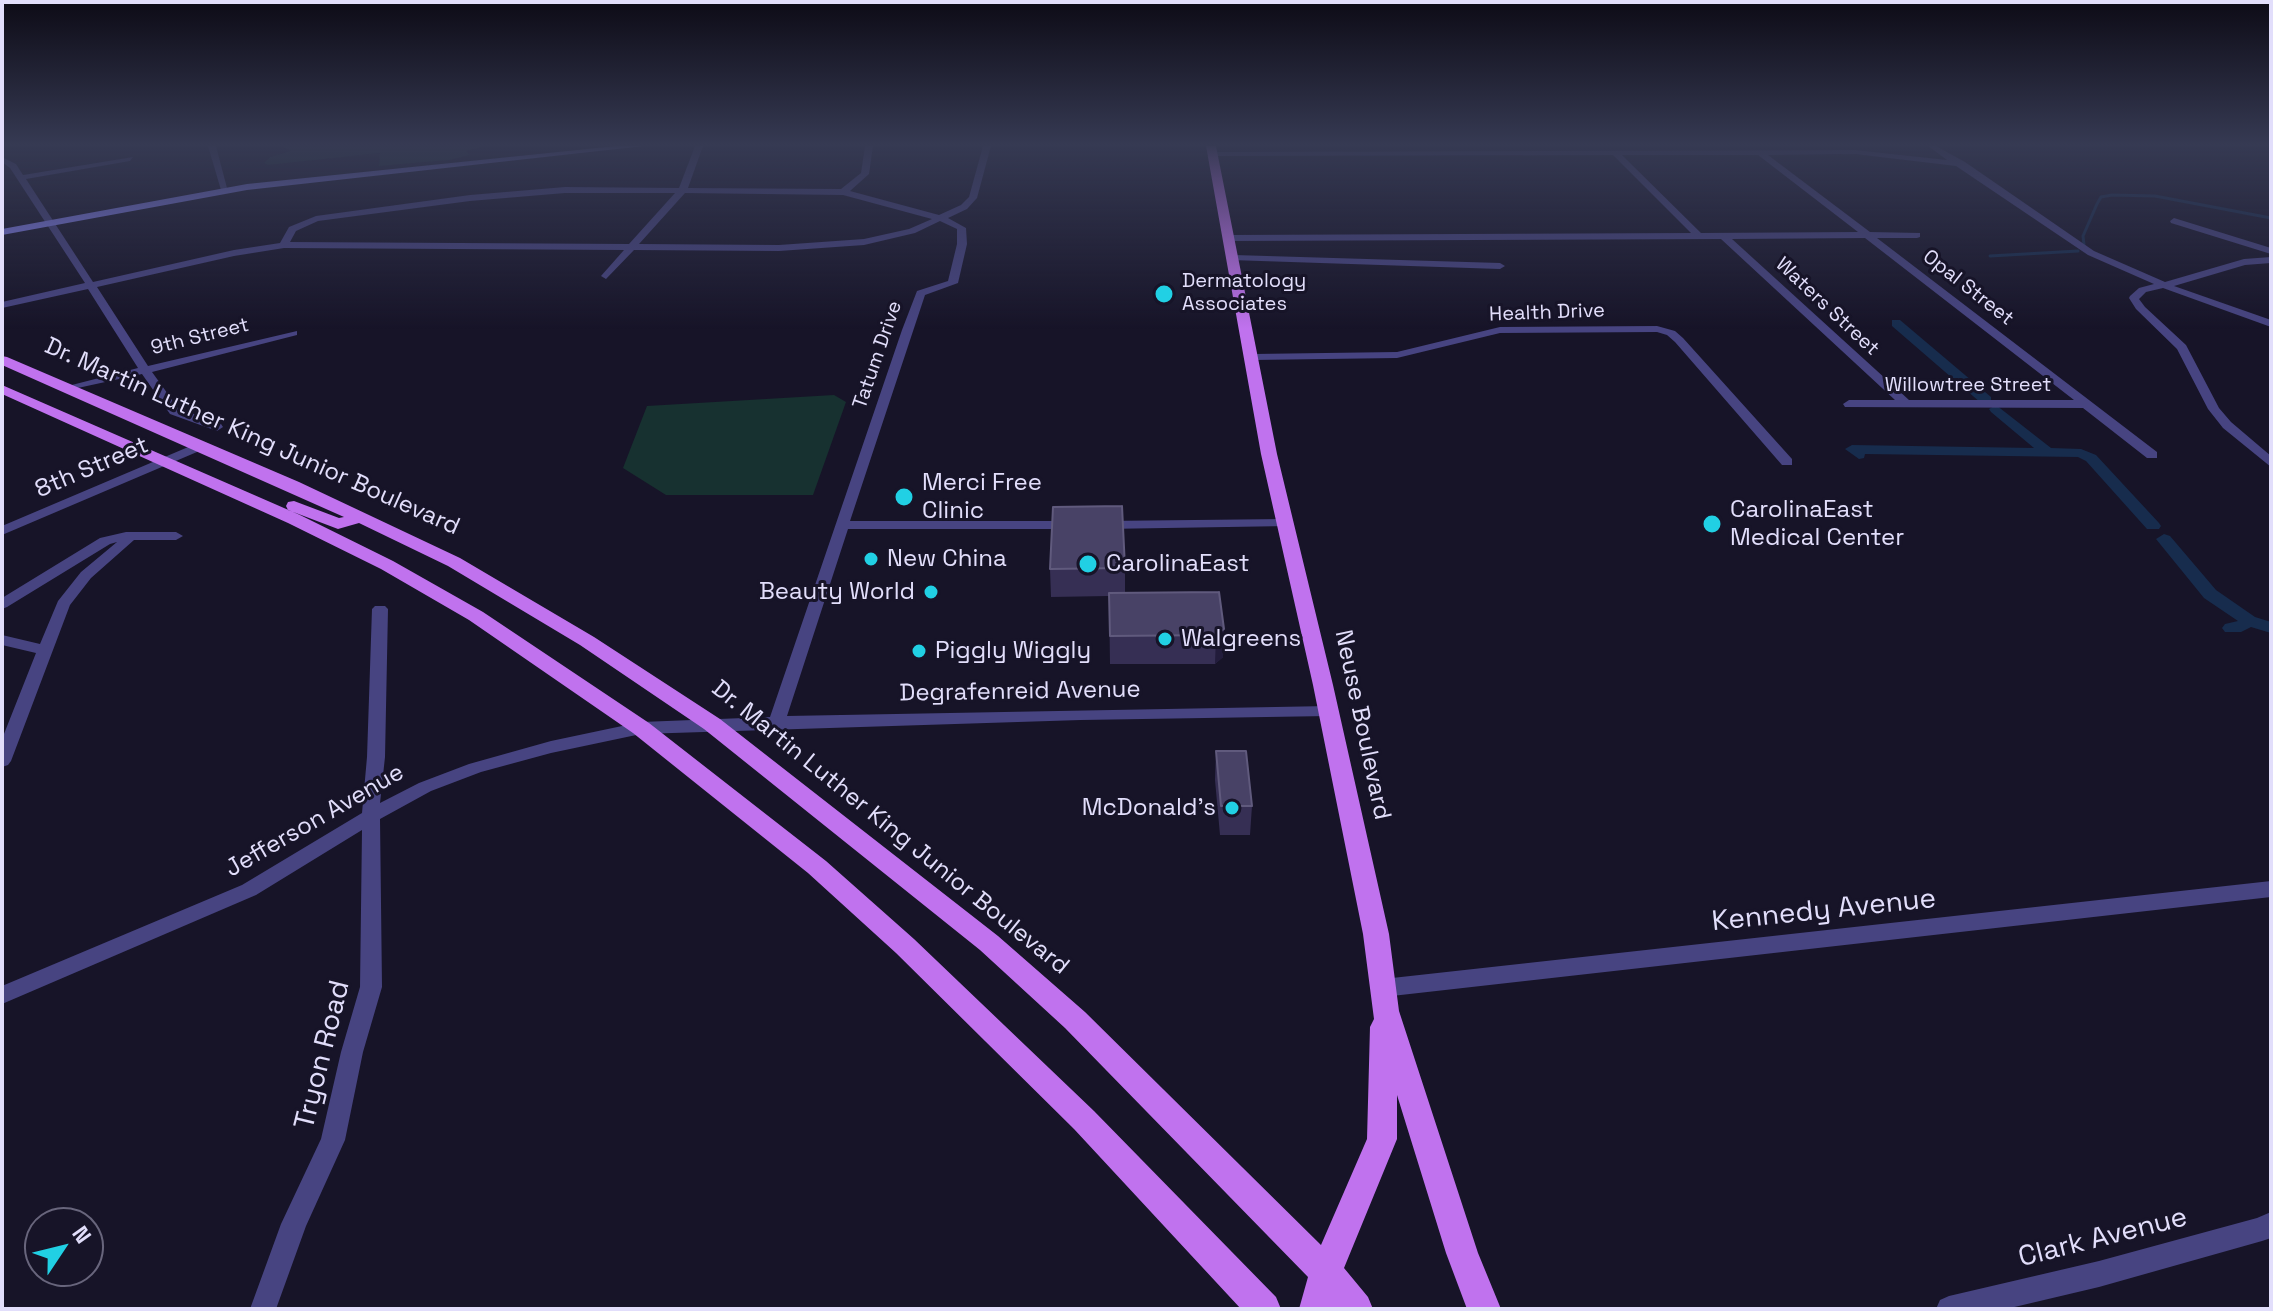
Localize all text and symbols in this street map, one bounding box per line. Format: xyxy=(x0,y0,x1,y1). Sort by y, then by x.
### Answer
street label: Opal Street xyxy=(1918,245,2018,331)
street label: Waters Street xyxy=(1770,253,1884,361)
place label: Dermatology Associates xyxy=(1182,270,1306,317)
marker: Dermatology Associates xyxy=(1153,283,1175,305)
street label: Tatum Drive xyxy=(848,298,908,412)
street label: Health Drive xyxy=(1489,299,1605,327)
street label: 9th Street xyxy=(149,313,251,361)
street label: Dr. Martin Luther King Junior Boulevard xyxy=(40,332,464,542)
street label: Willowtree Street xyxy=(1885,374,2051,398)
street label: 8th Street xyxy=(31,431,153,505)
place label: Merci Free Clinic xyxy=(922,469,1042,525)
marker: Merci Free Clinic xyxy=(893,486,915,508)
place label: CarolinaEast Medical Center xyxy=(1730,496,1904,552)
marker: CarolinaEast Medical Center xyxy=(1701,513,1723,535)
place label: New China xyxy=(887,545,1007,573)
marker: New China xyxy=(862,550,880,568)
place label: CarolinaEast xyxy=(1106,550,1250,578)
marker: CarolinaEast xyxy=(1077,553,1099,575)
place label: Beauty World xyxy=(759,578,915,606)
marker: Beauty World xyxy=(922,583,940,601)
place label: Walgreens xyxy=(1181,625,1301,653)
street label: Neuse Boulevard xyxy=(1328,627,1396,823)
marker: Walgreens xyxy=(1156,630,1174,648)
place label: Piggly Wiggly xyxy=(935,637,1091,665)
marker: Piggly Wiggly xyxy=(910,642,928,660)
street label: Dr. Martin Luther King Junior Boulevard xyxy=(706,675,1074,981)
street label: Degrafenreid Avenue xyxy=(899,675,1141,709)
street label: Jefferson Avenue xyxy=(221,758,409,884)
place label: McDonald's xyxy=(1082,794,1216,822)
marker: McDonald's xyxy=(1223,799,1241,817)
street label: Kennedy Avenue xyxy=(1710,883,1938,939)
street label: Tryon Road xyxy=(288,977,358,1133)
street label: Clark Avenue xyxy=(2015,1201,2191,1275)
north arrow xyxy=(24,1207,104,1287)
text: N xyxy=(66,1220,98,1248)

